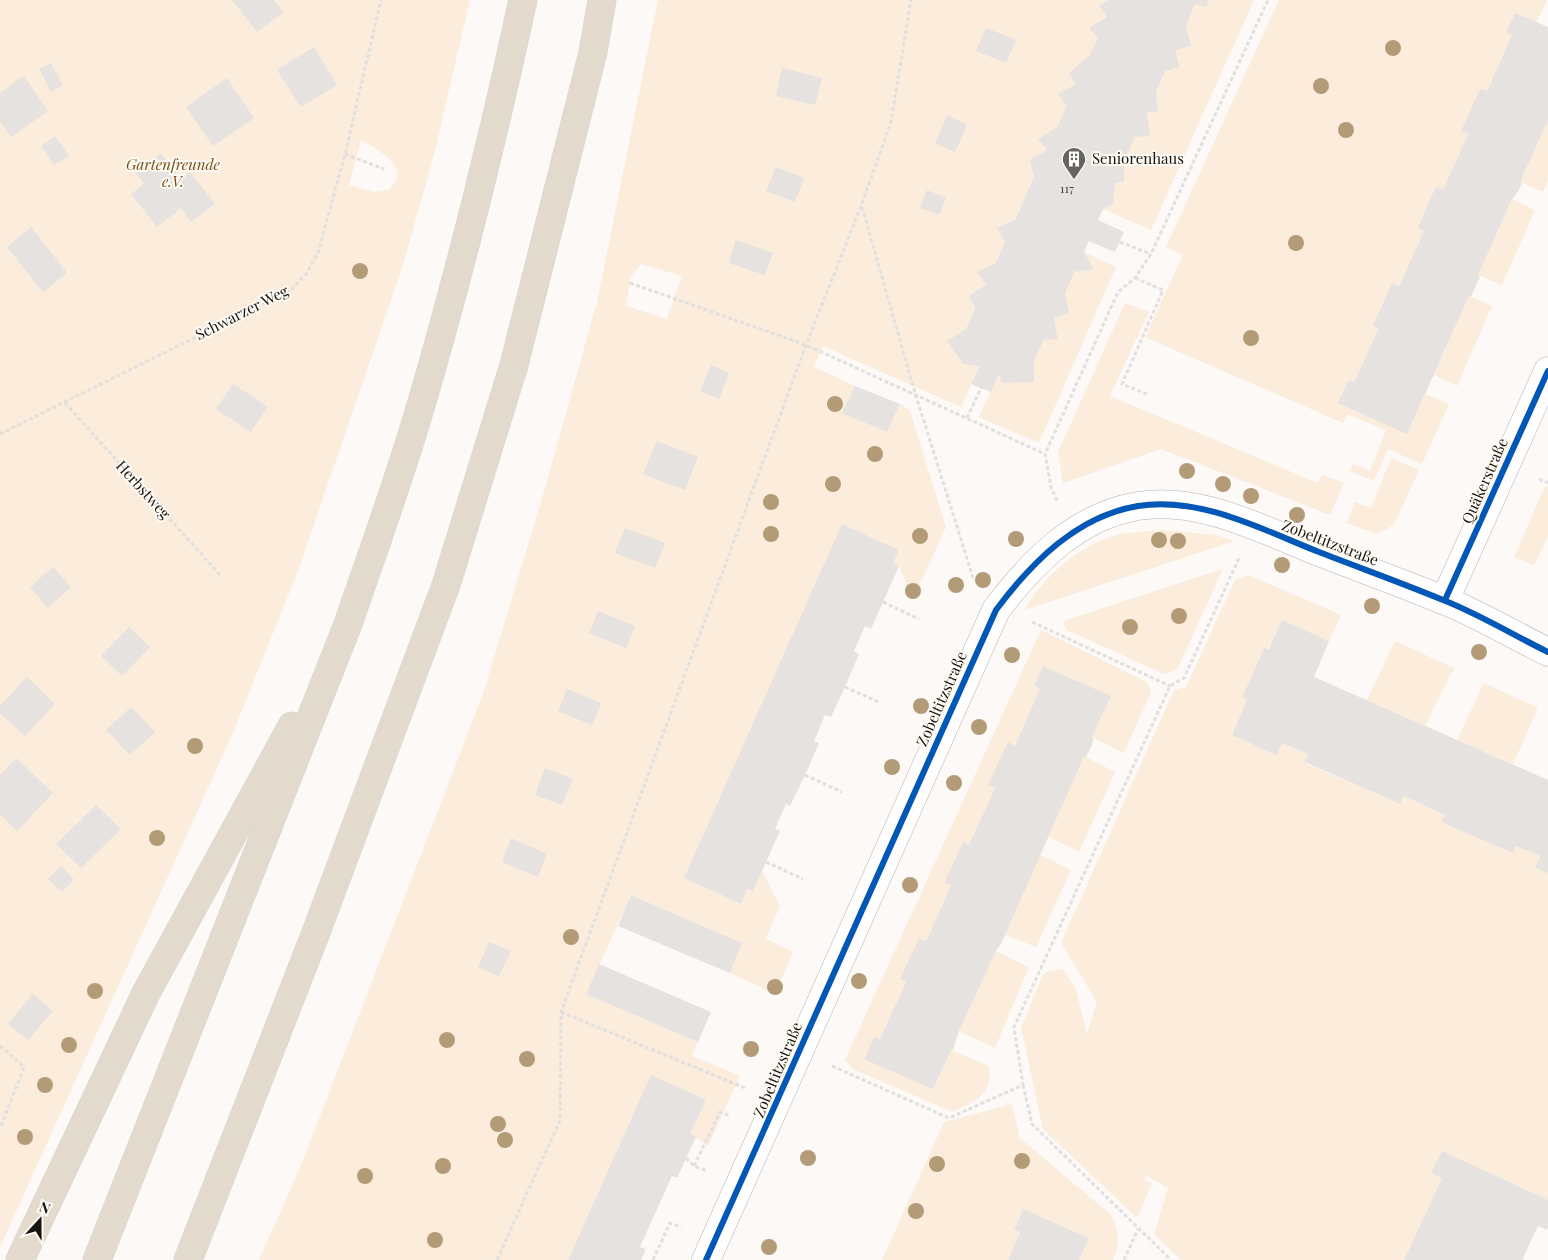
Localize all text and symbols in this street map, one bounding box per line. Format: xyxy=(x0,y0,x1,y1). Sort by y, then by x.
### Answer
building icon: Seniorenhaus xyxy=(1061,146,1087,180)
place label: Seniorenhaus xyxy=(1092,148,1184,168)
park label: Gartenfreunde e.V. xyxy=(126,154,221,191)
house number: 117 xyxy=(1060,180,1074,196)
street label: Schwarzer Weg xyxy=(192,280,292,344)
street label: Quäkerstraße xyxy=(1456,435,1512,527)
street label: Herbstweg xyxy=(112,456,175,523)
street label: Zobeltitzstraße xyxy=(1279,514,1382,570)
street label: Zobeltitzstraße xyxy=(911,648,971,749)
street label: Zobeltitzstraße xyxy=(748,1019,806,1120)
north arrow xyxy=(15,1195,65,1245)
text: N xyxy=(37,1197,53,1218)

